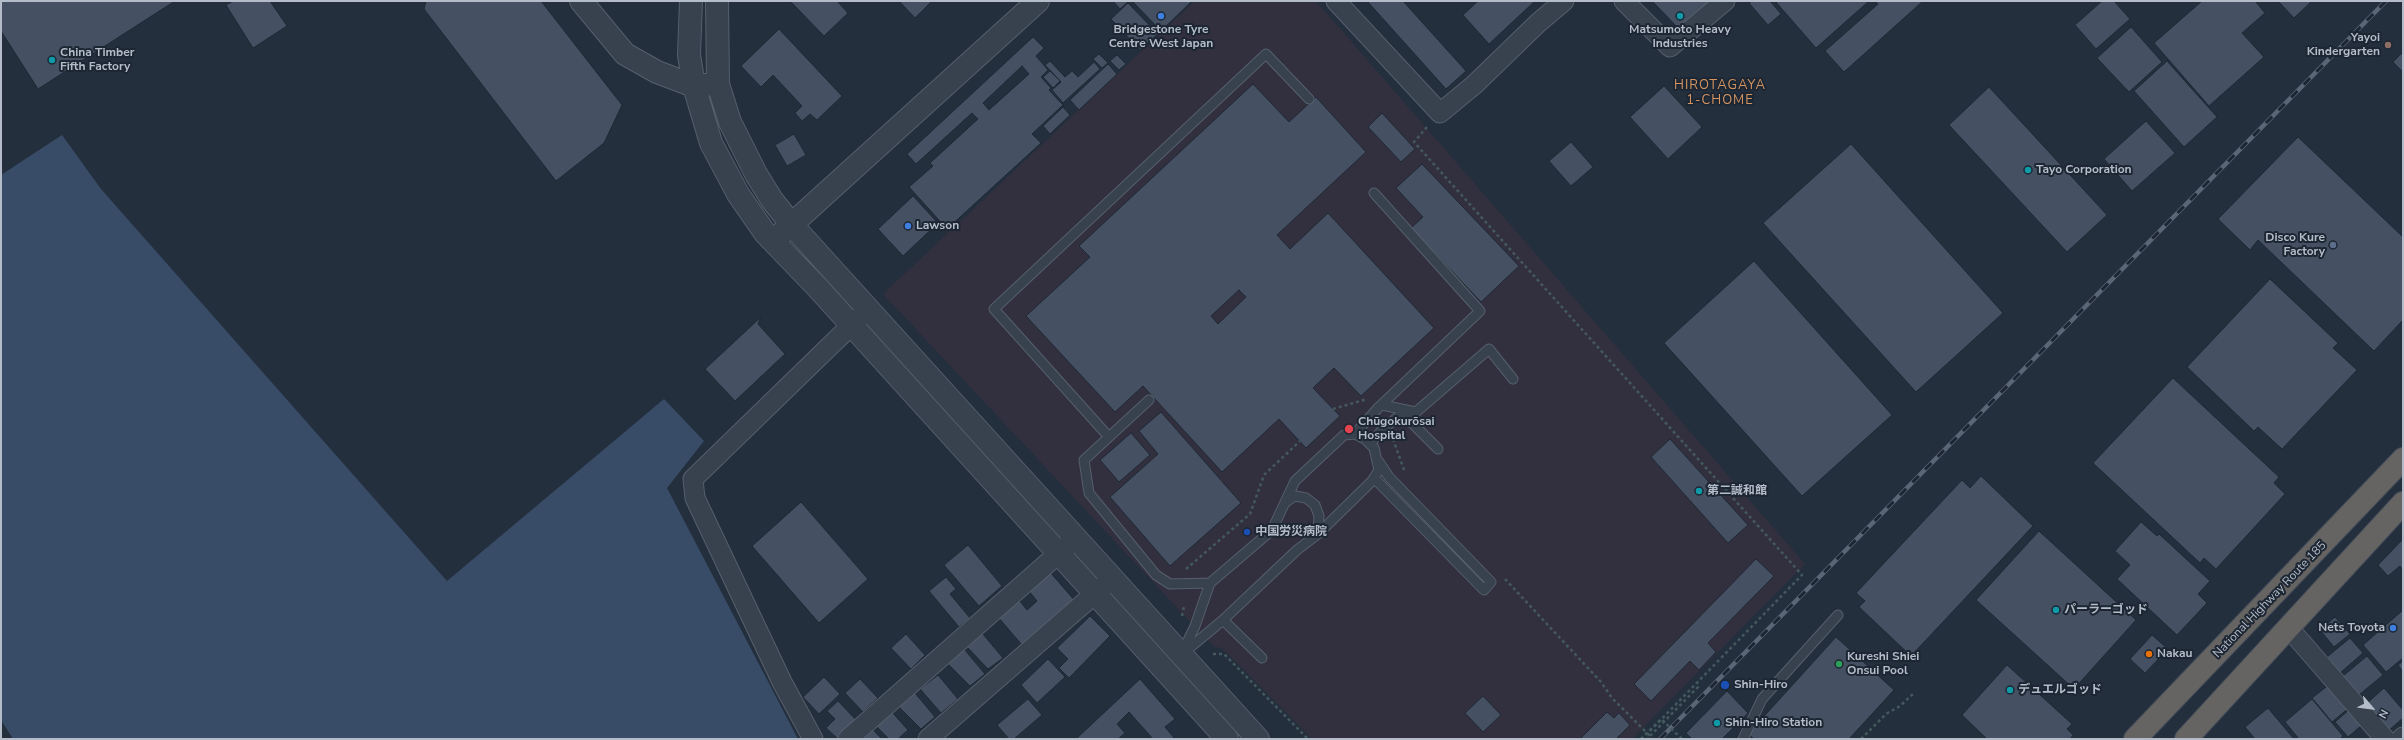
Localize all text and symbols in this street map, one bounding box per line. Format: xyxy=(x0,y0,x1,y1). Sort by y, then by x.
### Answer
marker: Bridgestone Tyre Centre West Japan xyxy=(1156,11,1166,21)
marker: Matsumoto Heavy Industries xyxy=(1675,11,1685,21)
place label: Bridgestone Tyre Centre West Japan xyxy=(1109,23,1213,51)
place label: Matsumoto Heavy Industries xyxy=(1629,23,1731,51)
place label: Yayoi Kindergarten xyxy=(2307,31,2380,59)
marker: Yayoi Kindergarten xyxy=(2383,40,2393,50)
place label: China Timber Fifth Factory xyxy=(60,46,134,74)
marker: China Timber Fifth Factory xyxy=(47,55,57,65)
district label: HIROTAGAYA 1-CHOME xyxy=(1674,78,1766,109)
place label: Tayo Corporation xyxy=(2036,163,2132,177)
marker: Tayo Corporation xyxy=(2023,165,2033,175)
place label: Lawson xyxy=(916,219,959,233)
marker: Lawson xyxy=(903,221,913,231)
place label: Disco Kure Factory xyxy=(2265,231,2325,259)
marker: Disco Kure Factory xyxy=(2328,240,2338,250)
place label: Chūgokurōsai Hospital xyxy=(1358,415,1435,443)
marker: Chūgokurōsai Hospital xyxy=(1343,423,1355,435)
place label: 第二誠和館 xyxy=(1707,484,1767,498)
marker: 第二誠和館 xyxy=(1694,486,1704,496)
place label: 中国労災病院 xyxy=(1255,525,1327,539)
marker: 中国労災病院 xyxy=(1242,527,1252,537)
street label: National Highway Route 185 xyxy=(2210,539,2330,661)
place label: パーラーゴッド xyxy=(2064,603,2148,617)
marker: パーラーゴッド xyxy=(2051,605,2061,615)
place label: Nets Toyota xyxy=(2318,621,2385,635)
marker: Nets Toyota xyxy=(2388,623,2398,633)
place label: Nakau xyxy=(2157,647,2192,661)
marker: Nakau xyxy=(2144,649,2154,659)
place label: Kureshi Shiei Onsui Pool xyxy=(1847,650,1919,678)
marker: Kureshi Shiei Onsui Pool xyxy=(1834,659,1844,669)
place label: Shin-Hiro xyxy=(1734,678,1788,692)
marker: Shin-Hiro xyxy=(1719,679,1731,691)
place label: デュエルゴッド xyxy=(2018,683,2102,697)
marker: デュエルゴッド xyxy=(2005,685,2015,695)
north arrow xyxy=(2352,688,2392,728)
text: N xyxy=(2374,707,2392,721)
place label: Shin-Hiro Station xyxy=(1725,716,1822,730)
marker: Shin-Hiro Station xyxy=(1712,718,1722,728)

